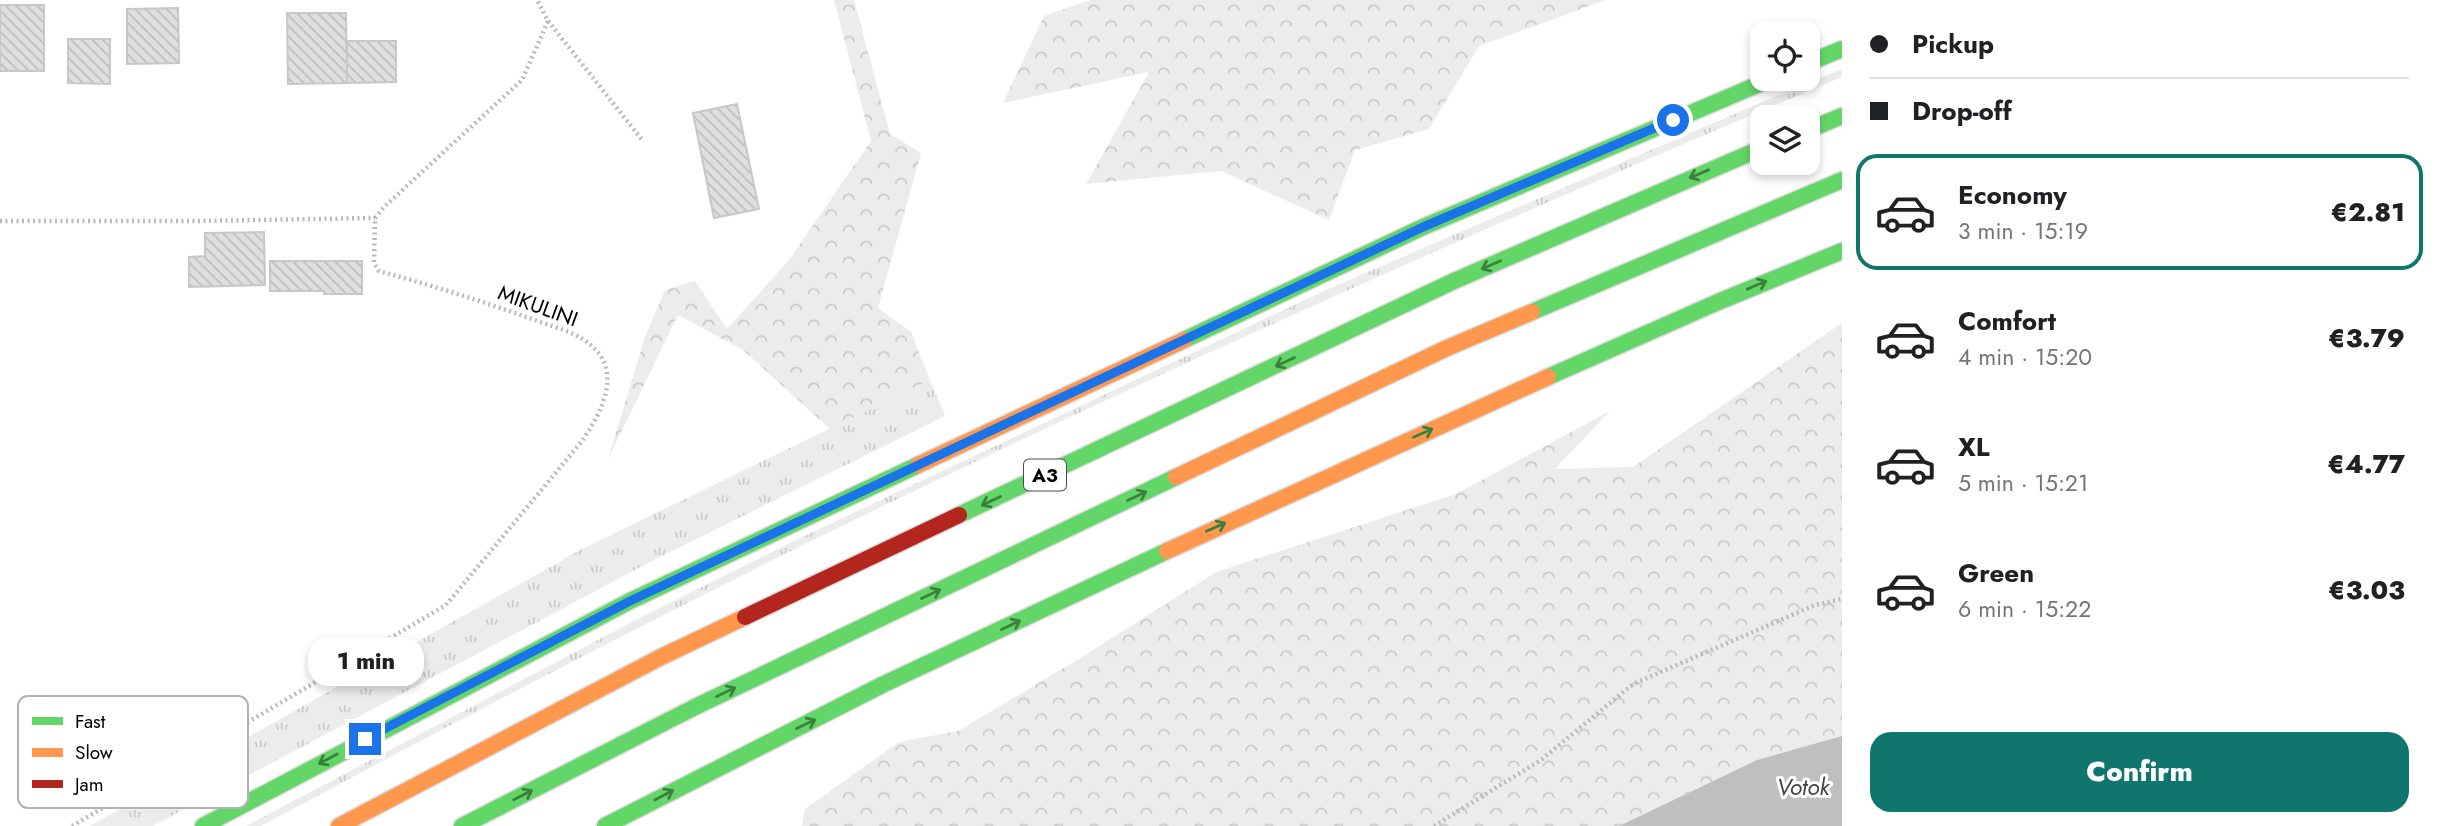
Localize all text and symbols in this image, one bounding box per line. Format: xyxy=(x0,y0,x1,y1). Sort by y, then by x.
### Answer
map controls xyxy=(1750,21,1820,175)
button: locate xyxy=(1750,21,1820,91)
text: Pickup xyxy=(1912,25,1994,63)
text: Drop-off xyxy=(1912,92,2012,130)
route start xyxy=(1657,104,1689,136)
button: layers xyxy=(1750,105,1820,175)
one-way arrow xyxy=(1689,168,1710,181)
text: Economy xyxy=(1958,176,2067,214)
icon: car xyxy=(1874,181,1937,244)
text: €2.81 xyxy=(2330,193,2405,231)
text: 3 min · 15:19 xyxy=(1958,214,2088,248)
one-way arrow xyxy=(1481,259,1502,272)
street label: MIKULINI xyxy=(494,278,582,334)
one-way arrow xyxy=(1746,278,1767,291)
text: Comfort xyxy=(1958,302,2056,340)
icon: car xyxy=(1874,307,1937,370)
text: €3.79 xyxy=(2328,319,2405,357)
text: 4 min · 15:20 xyxy=(1958,340,2092,374)
one-way arrow xyxy=(1275,355,1296,369)
one-way arrow xyxy=(1412,426,1434,439)
text: XL xyxy=(1958,428,1990,466)
icon: car xyxy=(1874,433,1937,496)
text: €4.77 xyxy=(2327,445,2405,483)
road number: A3 xyxy=(1024,460,1066,490)
text: 5 min · 15:21 xyxy=(1958,466,2088,500)
one-way arrow xyxy=(1126,489,1147,502)
one-way arrow xyxy=(980,495,1002,508)
one-way arrow xyxy=(1205,520,1226,533)
text: Green xyxy=(1958,554,2034,592)
icon: car xyxy=(1874,559,1937,622)
text: €3.03 xyxy=(2328,571,2405,609)
one-way arrow xyxy=(920,587,941,600)
text: 6 min · 15:22 xyxy=(1958,592,2091,626)
one-way arrow xyxy=(1000,618,1021,631)
callout: 1 min xyxy=(307,638,423,686)
text: 1 min xyxy=(337,644,395,678)
one-way arrow xyxy=(715,684,736,698)
legend xyxy=(18,696,248,808)
text: Fast xyxy=(75,708,106,735)
one-way arrow xyxy=(795,716,816,730)
route end xyxy=(349,723,381,755)
button: Confirm xyxy=(1870,732,2409,812)
text: Slow xyxy=(75,739,113,766)
one-way arrow xyxy=(318,753,339,766)
water label: Votok xyxy=(1777,770,1830,804)
text: Jam xyxy=(72,771,104,798)
one-way arrow xyxy=(512,787,533,801)
one-way arrow xyxy=(653,788,674,801)

